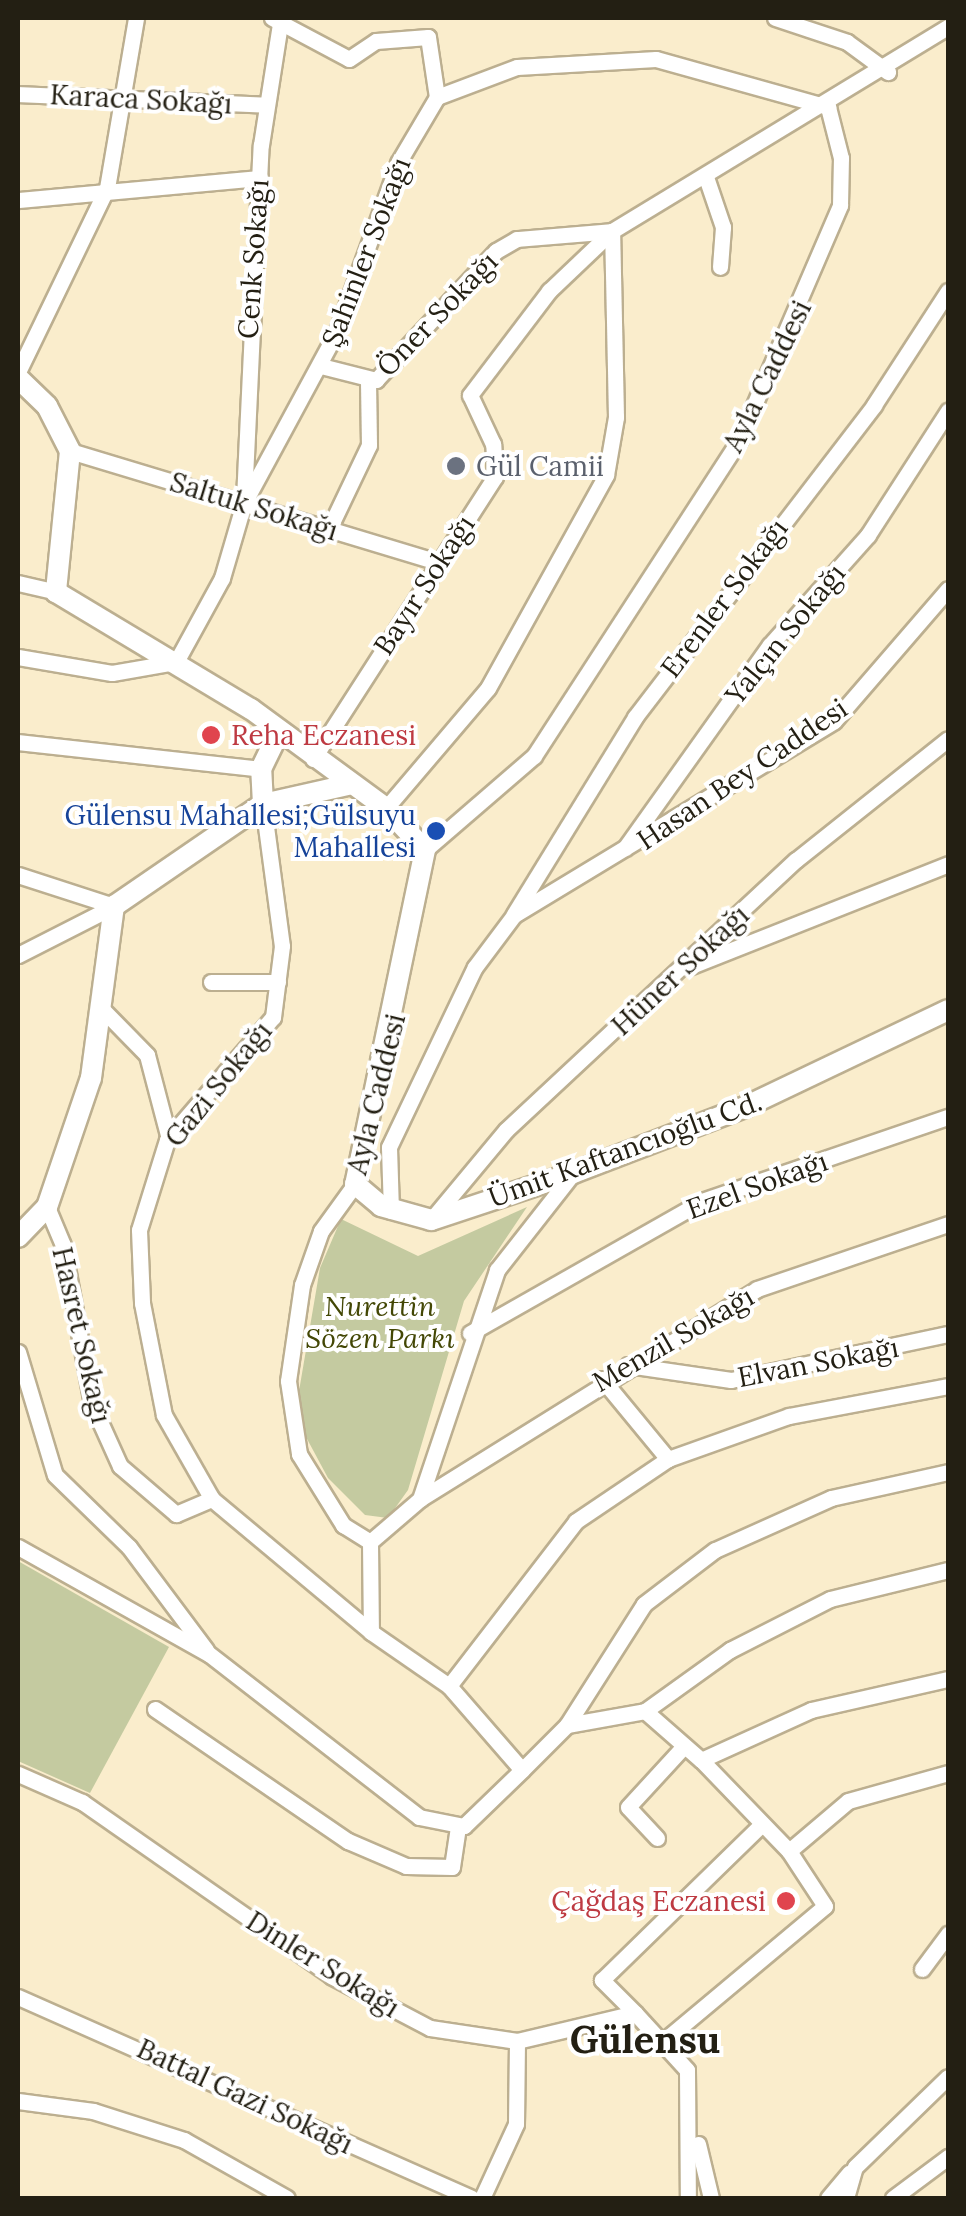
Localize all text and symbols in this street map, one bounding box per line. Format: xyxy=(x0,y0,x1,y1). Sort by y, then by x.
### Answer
street label: Karaca Sokağı xyxy=(49,77,233,121)
street label: Şahinler Sokağı xyxy=(314,153,418,351)
street label: Cenk Sokağı xyxy=(231,178,275,340)
street label: Öner Sokağı xyxy=(369,245,505,383)
street label: Ayla Caddesi xyxy=(716,295,818,457)
place label: Gül Camii xyxy=(476,449,604,483)
marker: Gül Camii xyxy=(445,455,467,477)
street label: Saltuk Sokağı xyxy=(166,465,342,547)
street label: Bayır Sokağı xyxy=(366,509,482,661)
street label: Erenler Sokağı xyxy=(654,512,794,684)
street label: Yalçın Sokağı xyxy=(718,557,852,711)
street label: Hasan Bey Caddesi xyxy=(631,691,853,857)
place label: Reha Eczanesi xyxy=(231,718,416,752)
marker: Reha Eczanesi xyxy=(200,724,222,746)
place label: Gülensu Mahallesi;Gülsuyu Mahallesi xyxy=(65,798,416,864)
marker: Gülensu Mahallesi;Gülsuyu Mahallesi xyxy=(425,820,447,842)
street label: Hüner Sokağı xyxy=(604,898,756,1042)
street label: Ayla Caddesi xyxy=(340,1010,412,1178)
street label: Gazi Sokağı xyxy=(157,1015,279,1153)
street label: Ümit Kaftancıoğlu Cd. xyxy=(484,1084,766,1214)
street label: Ezel Sokağı xyxy=(682,1144,832,1226)
street label: Hasret Sokağı xyxy=(45,1244,119,1426)
street label: Menzil Sokağı xyxy=(586,1279,760,1399)
park label: Nurettin Sözen Parkı xyxy=(305,1289,455,1355)
street label: Elvan Sokağı xyxy=(735,1330,901,1394)
place label: Çağdaş Eczanesi xyxy=(551,1884,766,1918)
marker: Çağdaş Eczanesi xyxy=(775,1890,797,1912)
street label: Dinler Sokağı xyxy=(240,1904,406,2024)
district label: Gülensu xyxy=(570,2017,720,2063)
street label: Battal Gazi Sokağı xyxy=(132,2031,358,2161)

